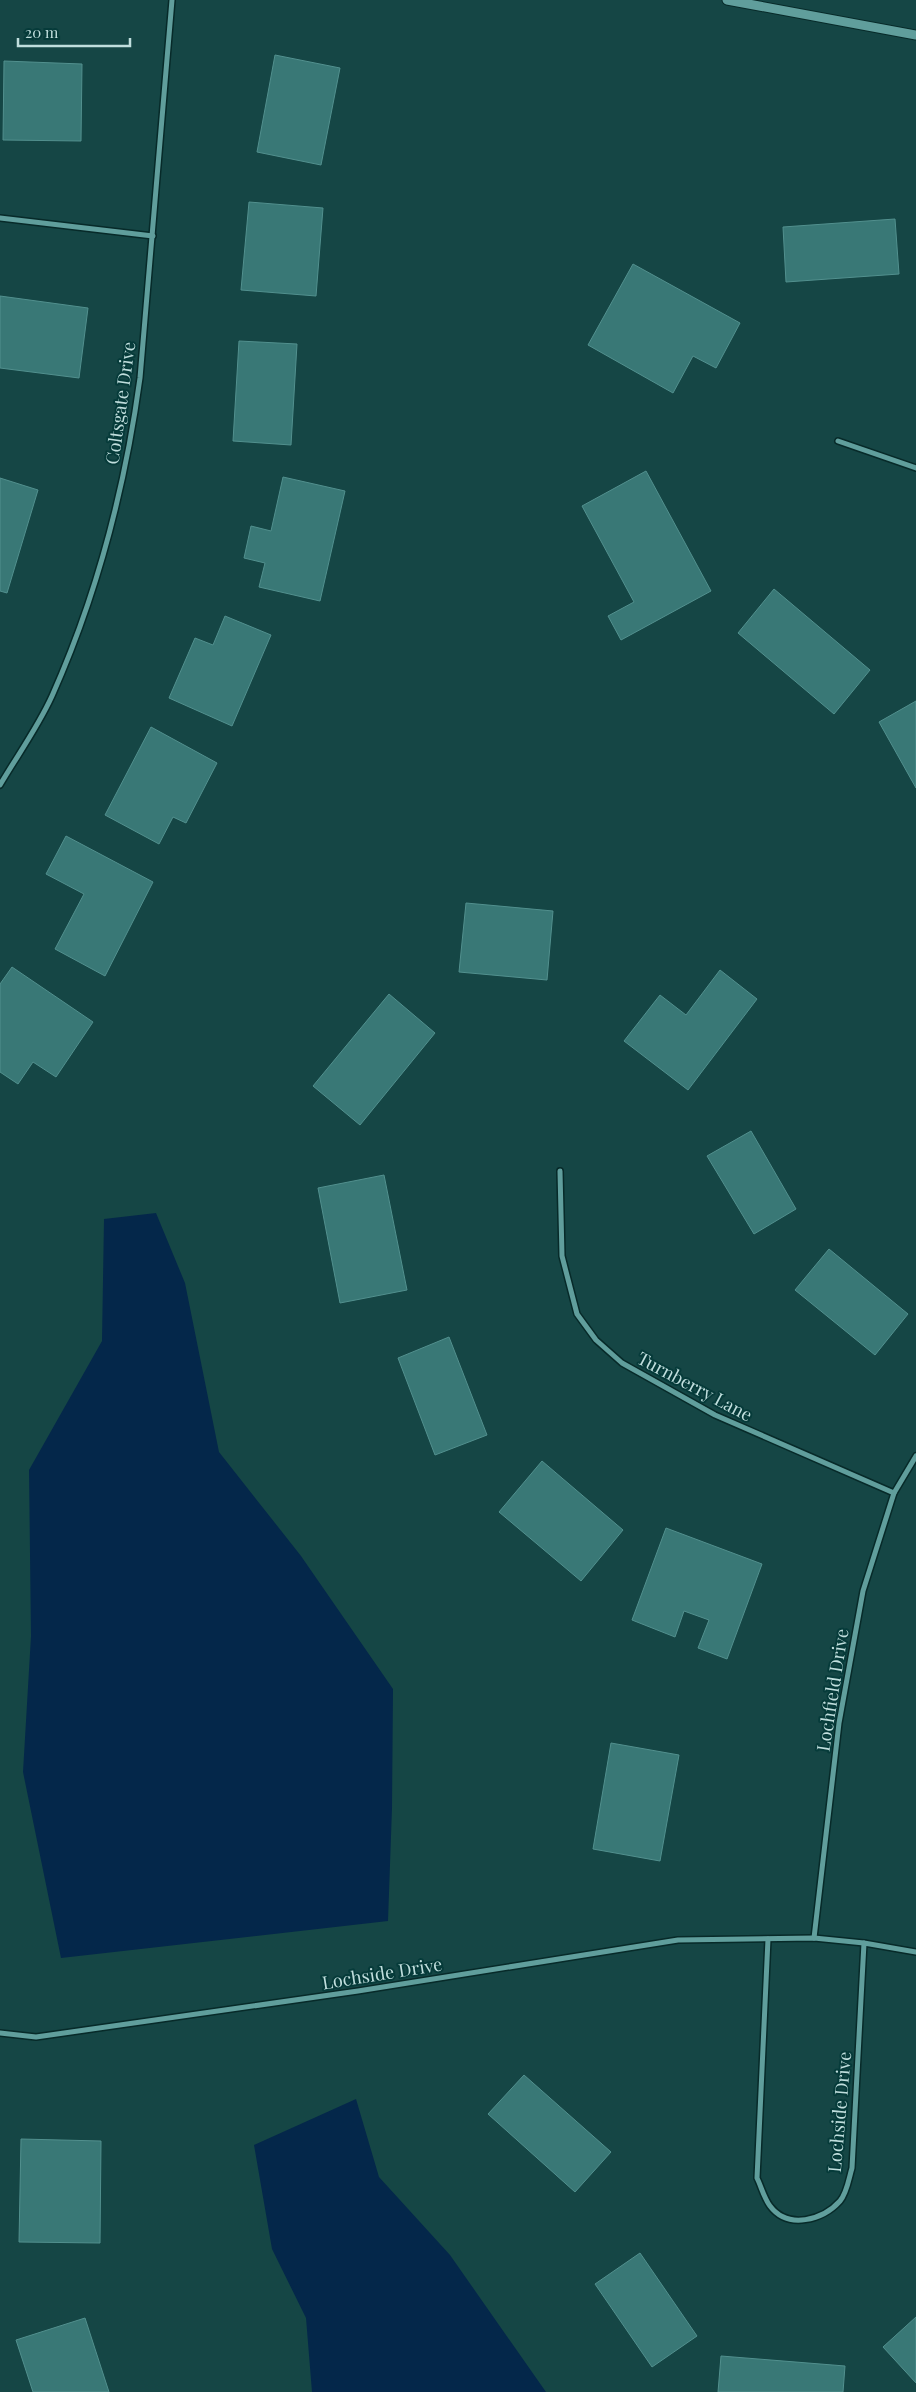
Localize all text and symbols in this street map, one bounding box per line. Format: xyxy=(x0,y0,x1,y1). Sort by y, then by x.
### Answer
scale bar xyxy=(18,15,130,47)
text: 20 m xyxy=(25,22,59,42)
street label: Coltsgate Drive xyxy=(99,340,141,466)
street label: Turnberry Lane xyxy=(633,1346,757,1426)
street label: Lochfield Drive xyxy=(810,1627,854,1753)
street label: Lochside Drive xyxy=(320,1952,444,1994)
street label: Lochside Drive xyxy=(822,2051,856,2173)

